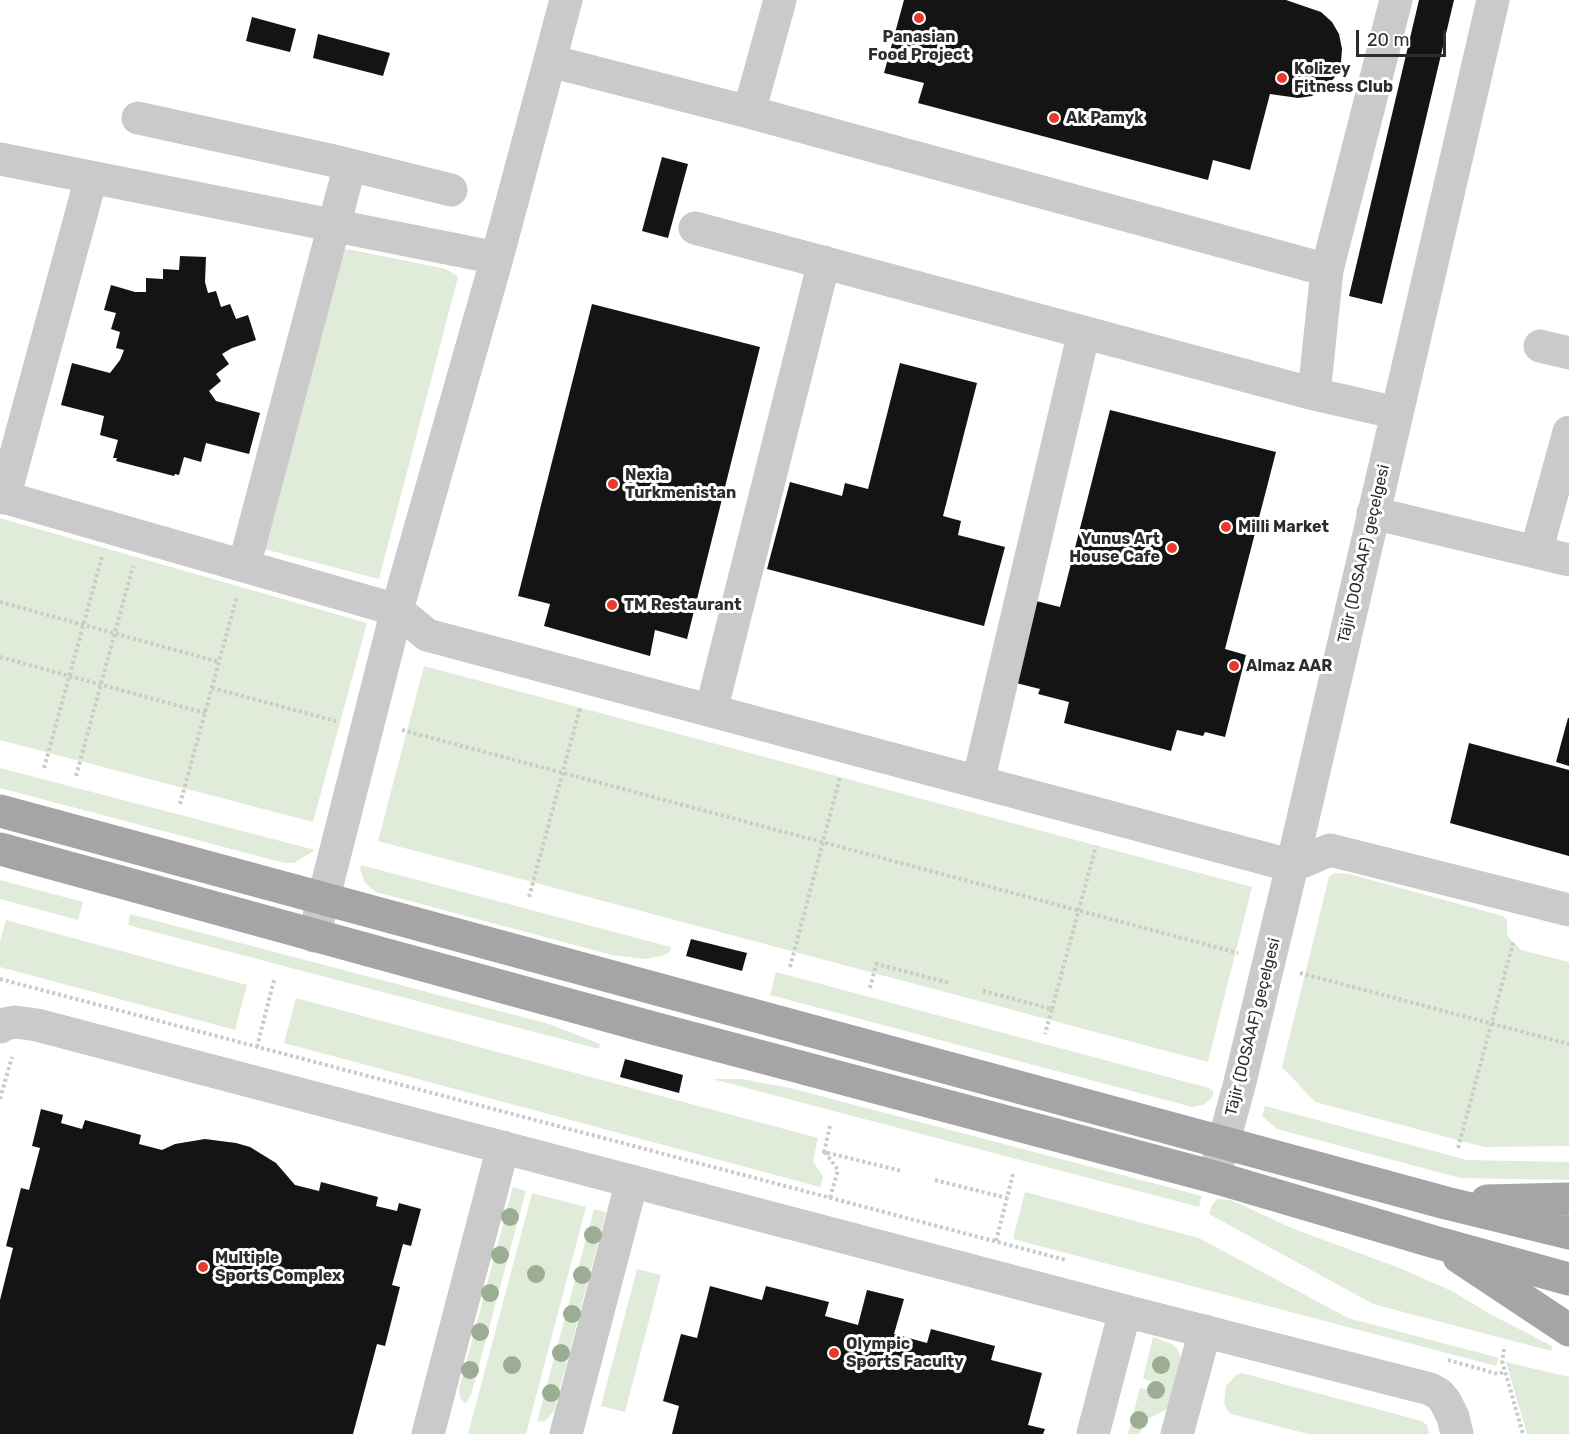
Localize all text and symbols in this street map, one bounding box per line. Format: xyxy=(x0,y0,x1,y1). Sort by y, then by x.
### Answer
marker: Panasian Food Project xyxy=(912,11,926,25)
scale bar xyxy=(1359,18,1449,56)
place label: Panasian Food Project xyxy=(868,27,970,65)
text: 20 m xyxy=(1367,29,1409,51)
place label: Kolizey Fitness Club xyxy=(1294,59,1393,97)
marker: Kolizey Fitness Club xyxy=(1275,71,1289,85)
place label: Ak Pamyk xyxy=(1066,108,1144,128)
marker: Ak Pamyk xyxy=(1047,111,1061,125)
street label: Täjir (DOSAAF) geçelgesi xyxy=(1334,463,1394,645)
place label: Nexia Turkmenistan xyxy=(625,465,736,503)
marker: Nexia Turkmenistan xyxy=(606,477,620,491)
place label: Milli Market xyxy=(1238,517,1329,537)
marker: Milli Market xyxy=(1219,520,1233,534)
place label: Yunus Art House Cafe xyxy=(1069,529,1160,567)
marker: Yunus Art House Cafe xyxy=(1165,541,1179,555)
place label: TM Restaurant xyxy=(624,595,741,615)
marker: TM Restaurant xyxy=(605,598,619,612)
place label: Almaz AAR xyxy=(1246,656,1332,676)
marker: Almaz AAR xyxy=(1227,659,1241,673)
street label: Täjir (DOSAAF) geçelgesi xyxy=(1222,936,1284,1118)
place label: Multiple Sports Complex xyxy=(215,1248,341,1286)
marker: Multiple Sports Complex xyxy=(196,1260,210,1274)
place label: Olympic Sports Faculty xyxy=(846,1334,964,1372)
marker: Olympic Sports Faculty xyxy=(827,1346,841,1360)

